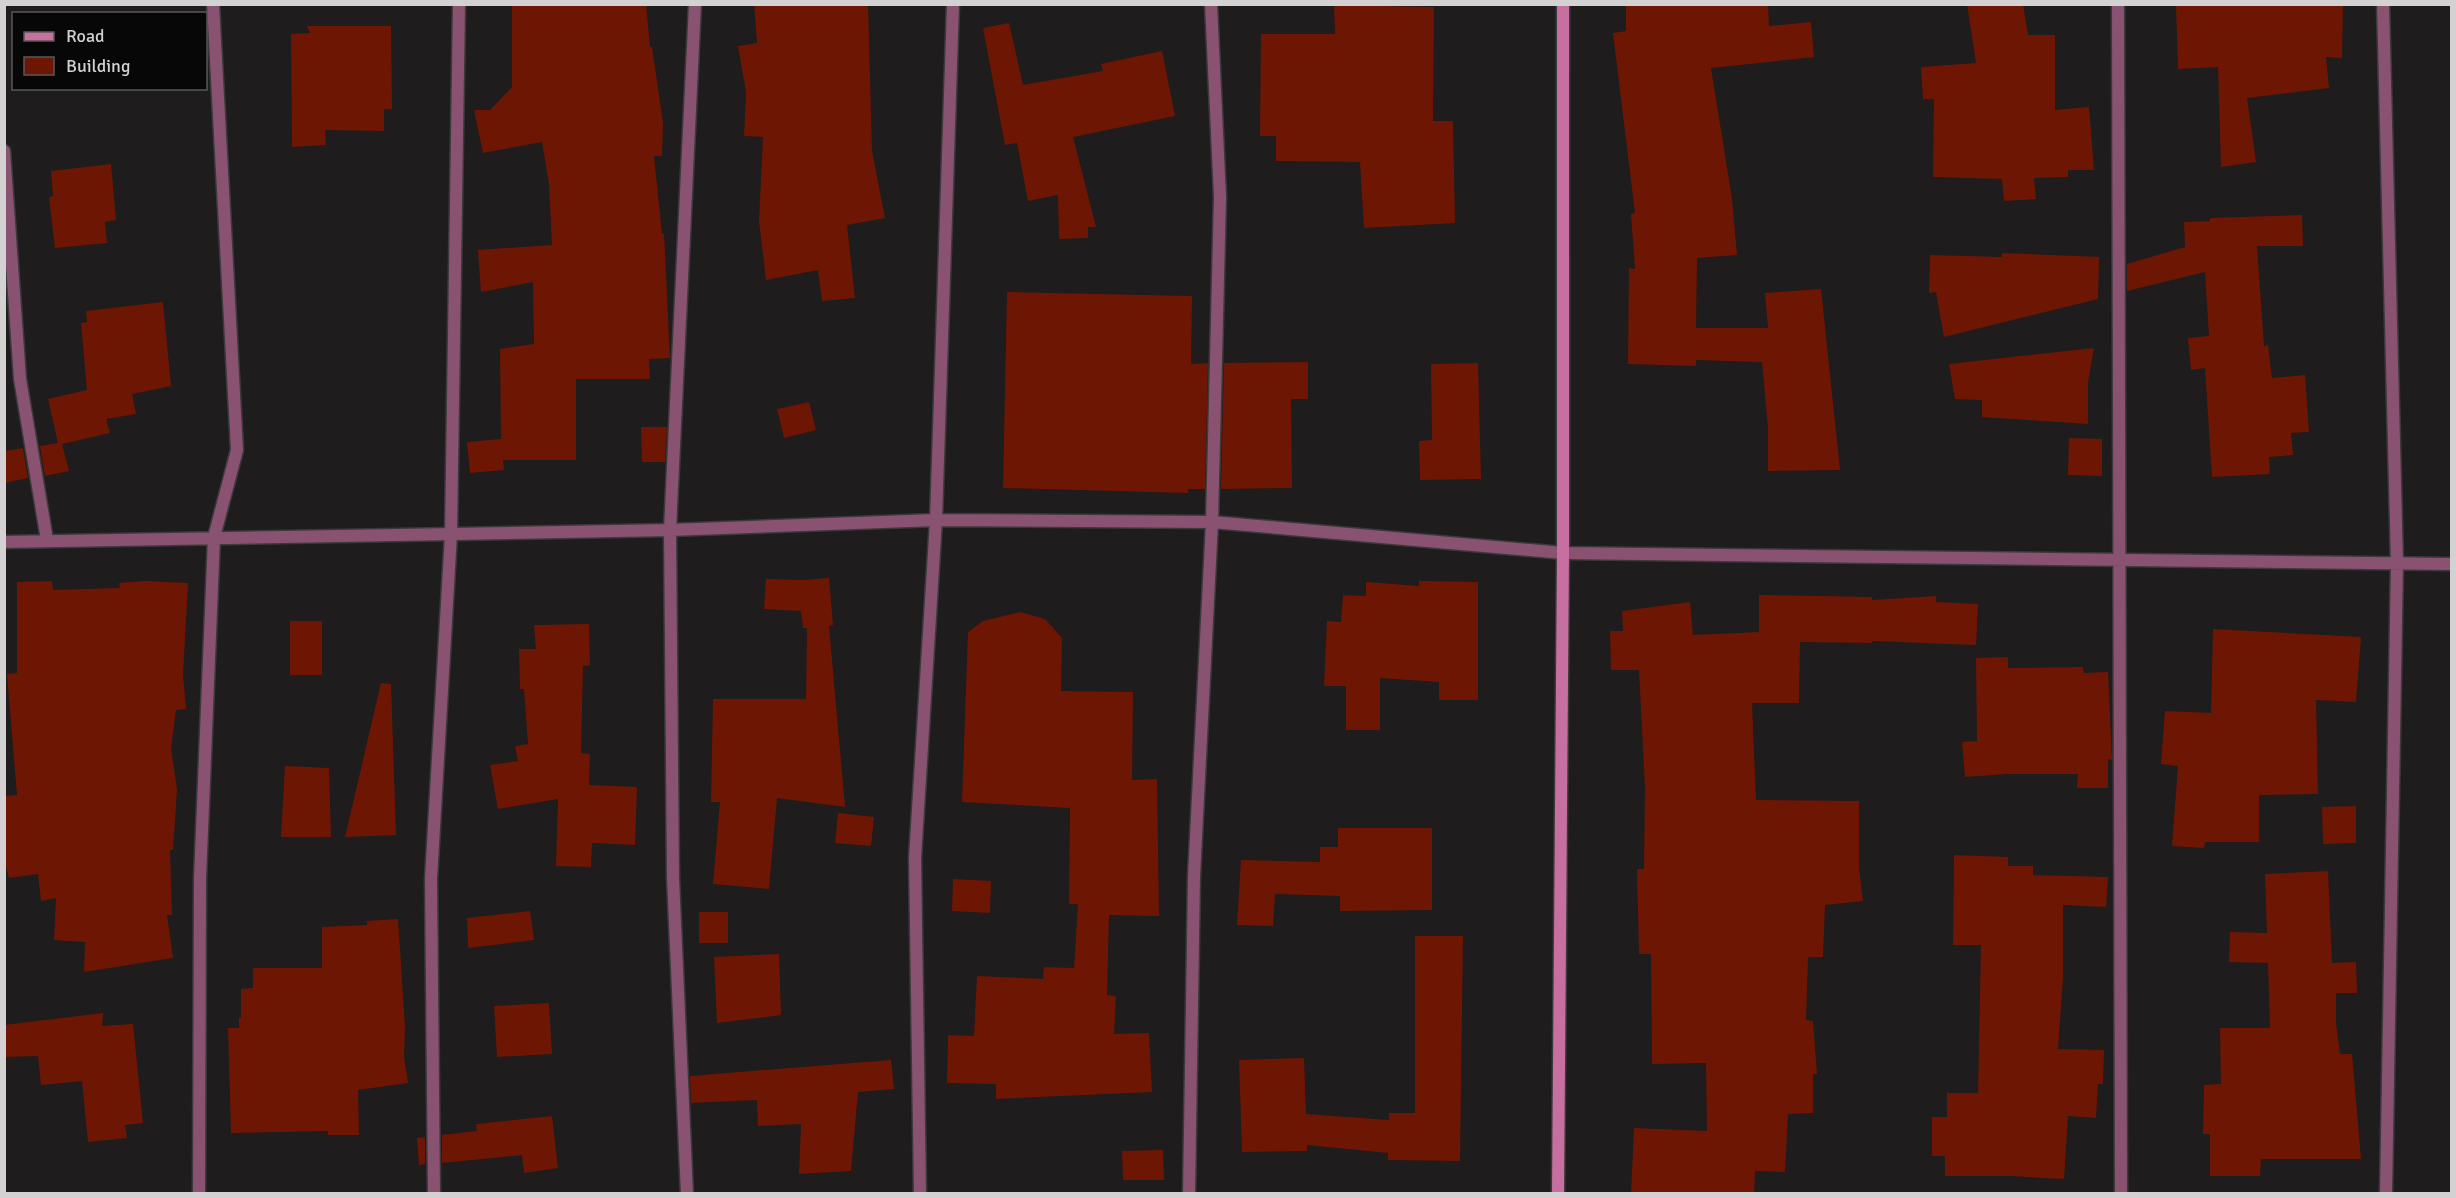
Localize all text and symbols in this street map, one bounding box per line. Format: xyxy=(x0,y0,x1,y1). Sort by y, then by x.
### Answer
legend xyxy=(12,12,207,90)
text: Road xyxy=(66,25,105,47)
text: Building xyxy=(66,55,130,77)

